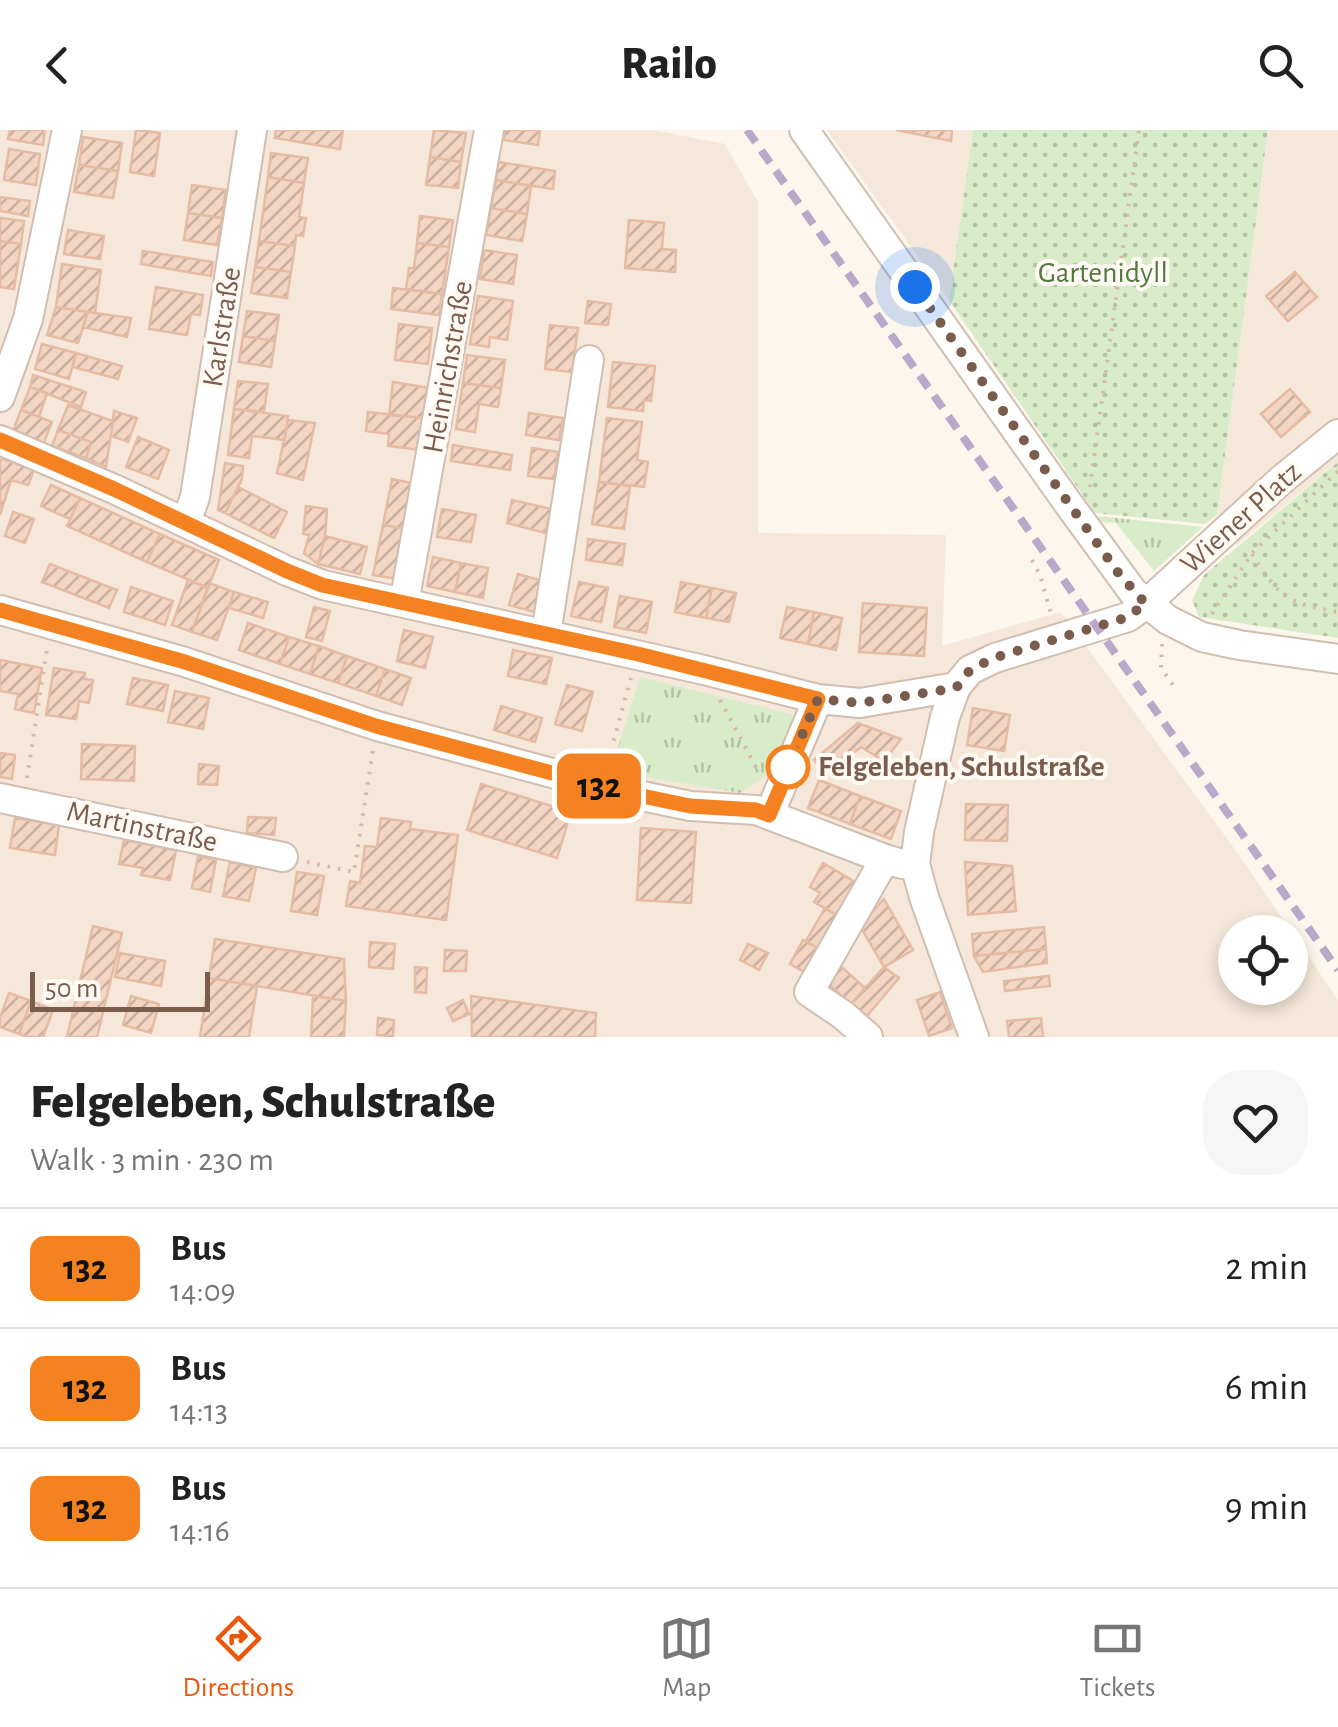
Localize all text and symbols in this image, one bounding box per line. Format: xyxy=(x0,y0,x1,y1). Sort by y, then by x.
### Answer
icon: back xyxy=(30,38,85,93)
icon: search xyxy=(1253,38,1308,93)
text: Railo xyxy=(621,42,717,87)
park label: Gartenidyll xyxy=(1038,258,1168,288)
your location xyxy=(890,262,940,312)
street label: Karlstraße xyxy=(198,265,246,389)
street label: Heinrichstraße xyxy=(418,278,478,456)
street label: Wiener Platz xyxy=(1175,456,1307,580)
marker: Felgeleben, Schulstraße xyxy=(767,746,809,788)
place label: Felgeleben, Schulstraße xyxy=(818,752,1105,782)
line badge: 132 xyxy=(542,754,656,818)
text: 132 xyxy=(577,769,621,804)
street label: Martinstraße xyxy=(64,796,220,858)
map controls xyxy=(1218,915,1308,1005)
button: locate xyxy=(1218,915,1308,1005)
scale bar xyxy=(30,967,210,1011)
text: 50 m xyxy=(45,975,99,1003)
button: heart xyxy=(1203,1070,1308,1175)
text: Felgeleben, Schulstraße xyxy=(30,1079,496,1127)
text: Walk · 3 min · 230 m xyxy=(30,1144,274,1176)
text: Bus xyxy=(170,1230,226,1268)
text: 2 min xyxy=(1225,1249,1308,1287)
text: 132 xyxy=(63,1251,107,1286)
text: 14:09 xyxy=(170,1275,236,1307)
text: Bus xyxy=(170,1350,226,1388)
text: 6 min xyxy=(1225,1369,1308,1407)
text: 132 xyxy=(63,1371,107,1406)
text: 14:13 xyxy=(170,1395,228,1427)
text: Bus xyxy=(170,1470,226,1508)
text: 9 min xyxy=(1225,1489,1308,1527)
text: 132 xyxy=(63,1491,107,1526)
text: 14:16 xyxy=(170,1515,230,1547)
tab: Directions xyxy=(183,1611,294,1705)
tab: Map xyxy=(659,1611,714,1705)
tab: Tickets xyxy=(1080,1611,1155,1705)

